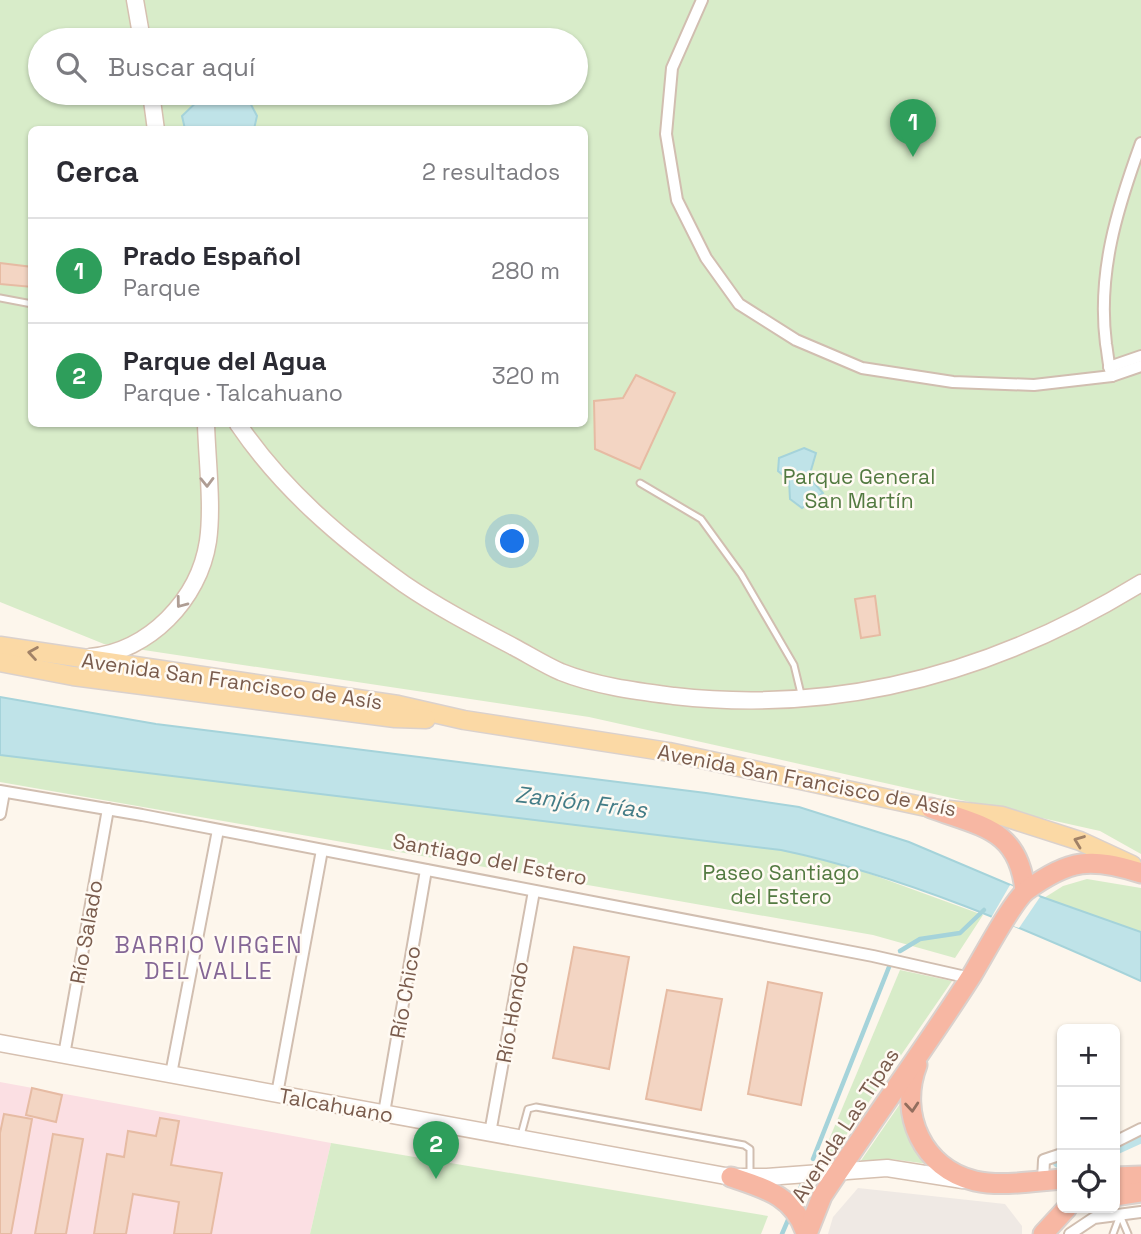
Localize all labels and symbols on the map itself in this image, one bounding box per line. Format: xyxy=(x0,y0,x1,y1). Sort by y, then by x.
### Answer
pin: 1 xyxy=(890,99,936,157)
park label: Parque General San Martín xyxy=(783,463,935,514)
one-way arrow xyxy=(199,477,215,488)
your location xyxy=(495,524,529,558)
one-way arrow xyxy=(177,595,190,607)
one-way arrow xyxy=(27,645,39,660)
street label: Avenida San Francisco de Asís xyxy=(80,647,384,715)
street label: Avenida San Francisco de Asís xyxy=(655,738,959,822)
water label: Zanjón Frías xyxy=(513,779,649,825)
street label: Santiago del Estero xyxy=(391,827,589,891)
one-way arrow xyxy=(1074,835,1086,849)
park label: Paseo Santiago del Estero xyxy=(703,859,859,910)
street label: Río Salado xyxy=(64,878,108,986)
district label: BARRIO VIRGEN DEL VALLE xyxy=(115,930,303,986)
street label: Río Chico xyxy=(384,943,426,1041)
street label: Río Hondo xyxy=(490,959,534,1065)
street label: Avenida Las Tipas xyxy=(785,1043,905,1207)
street label: Talcahuano xyxy=(277,1082,395,1128)
one-way arrow xyxy=(904,1102,919,1113)
pin: 2 xyxy=(413,1121,459,1179)

